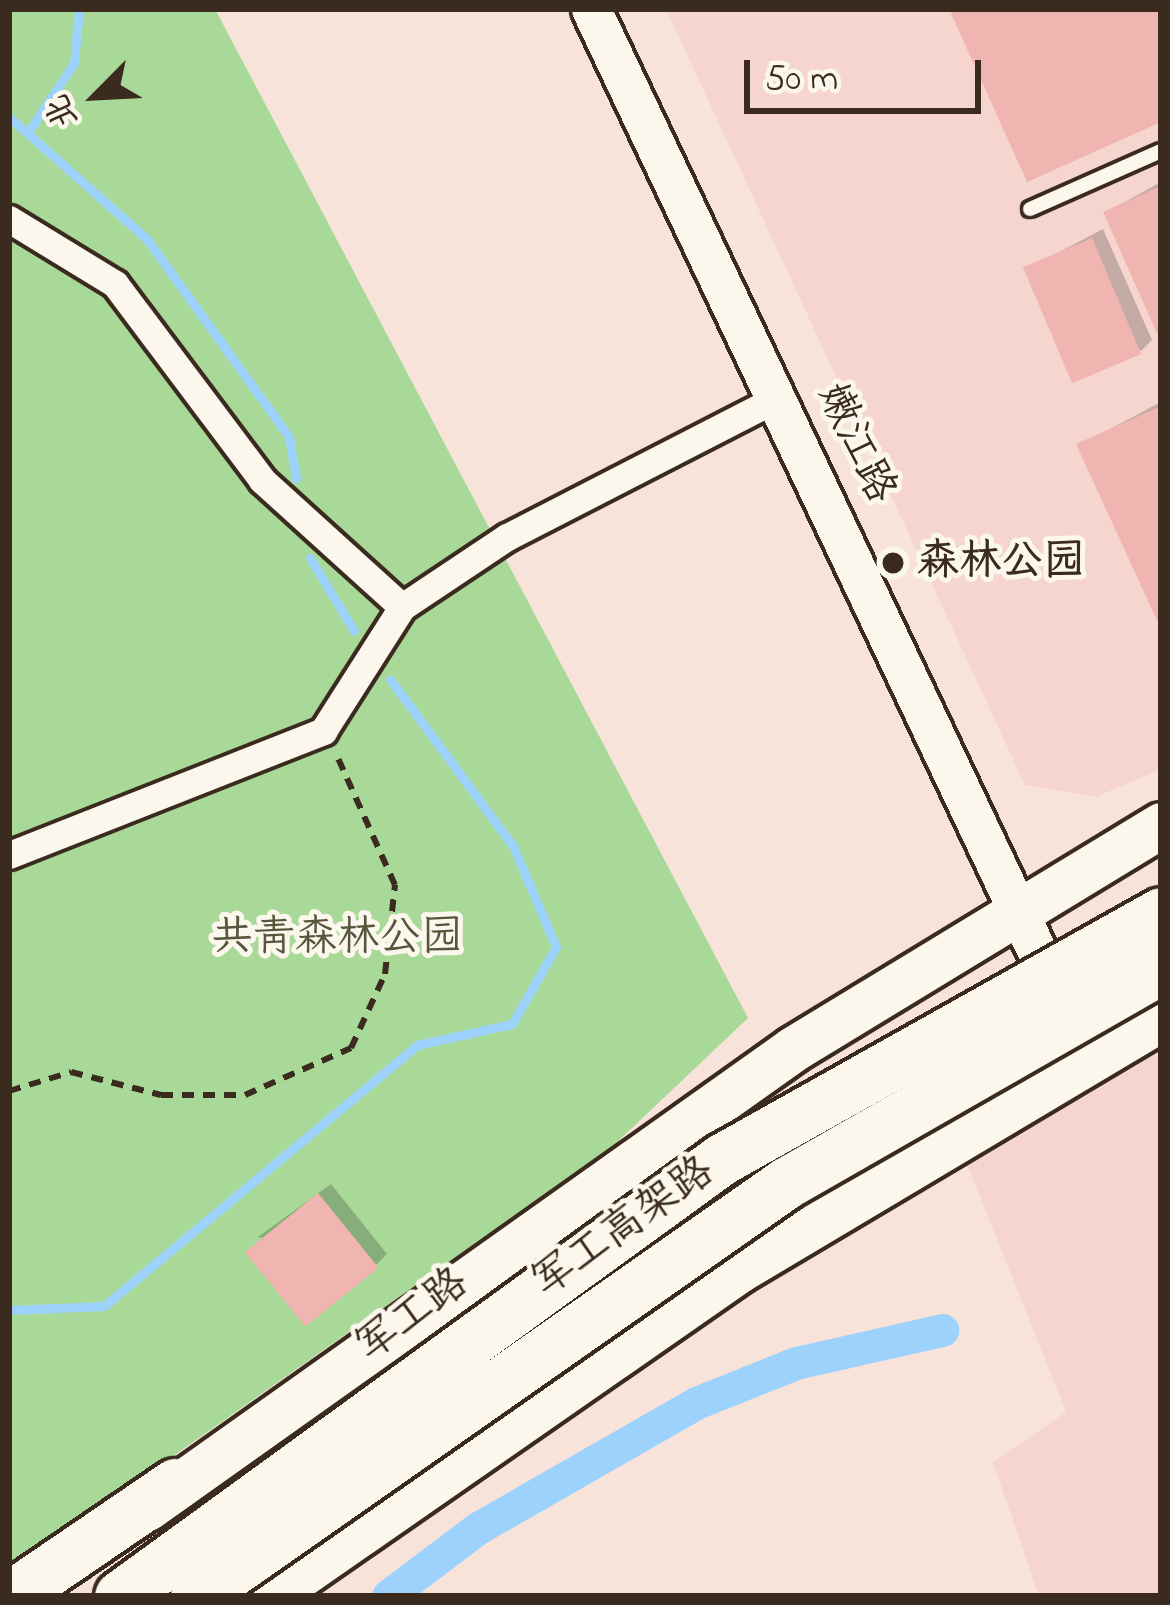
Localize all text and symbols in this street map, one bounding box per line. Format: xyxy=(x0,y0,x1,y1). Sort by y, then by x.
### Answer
north arrow xyxy=(36,36,156,156)
scale bar xyxy=(750,36,987,110)
text: 50 m xyxy=(765,54,838,107)
text: 北 xyxy=(34,86,92,135)
street label: 嫩江路 xyxy=(805,376,905,512)
place label: 森林公园 xyxy=(917,538,1085,588)
marker: 森林公园 xyxy=(880,550,906,576)
park label: 共青森林公园 xyxy=(211,914,463,964)
street label: 军工高架路 xyxy=(524,1147,724,1309)
street label: 军工路 xyxy=(347,1259,479,1373)

